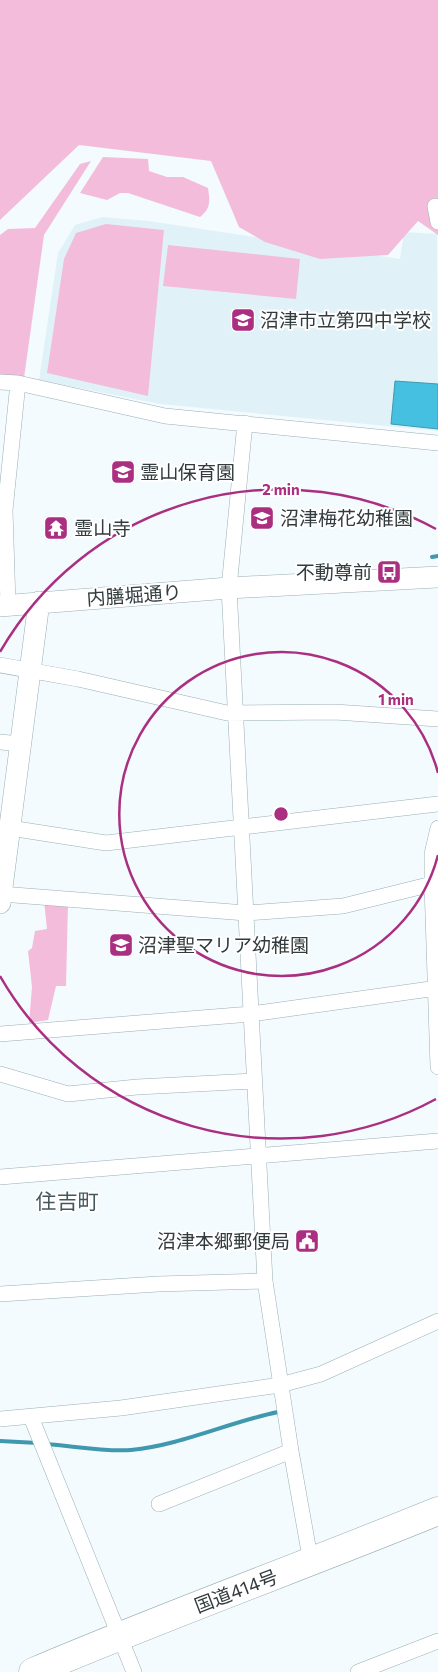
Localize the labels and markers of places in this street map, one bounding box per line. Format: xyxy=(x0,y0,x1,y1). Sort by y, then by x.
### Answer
school or university icon: 沼津市立第四中学校 xyxy=(230,307,256,333)
place label: 沼津市立第四中学校 xyxy=(260,308,431,331)
school or university icon: 霊山保育園 xyxy=(110,459,136,485)
place label: 霊山保育園 xyxy=(140,460,235,483)
school or university icon: 沼津梅花幼稚園 xyxy=(249,505,275,531)
place label: 沼津梅花幼稚園 xyxy=(280,506,413,529)
temple icon: 霊山寺 xyxy=(43,515,69,541)
place label: 霊山寺 xyxy=(74,516,131,539)
bus stop icon: 不動尊前 xyxy=(376,559,402,585)
place label: 不動尊前 xyxy=(296,560,372,583)
centre of rings xyxy=(272,805,290,823)
school or university icon: 沼津聖マリア幼稚園 xyxy=(108,932,134,958)
place label: 沼津聖マリア幼稚園 xyxy=(138,933,309,956)
public building icon: 沼津本郷郵便局 xyxy=(294,1228,320,1254)
place label: 沼津本郷郵便局 xyxy=(157,1229,290,1252)

